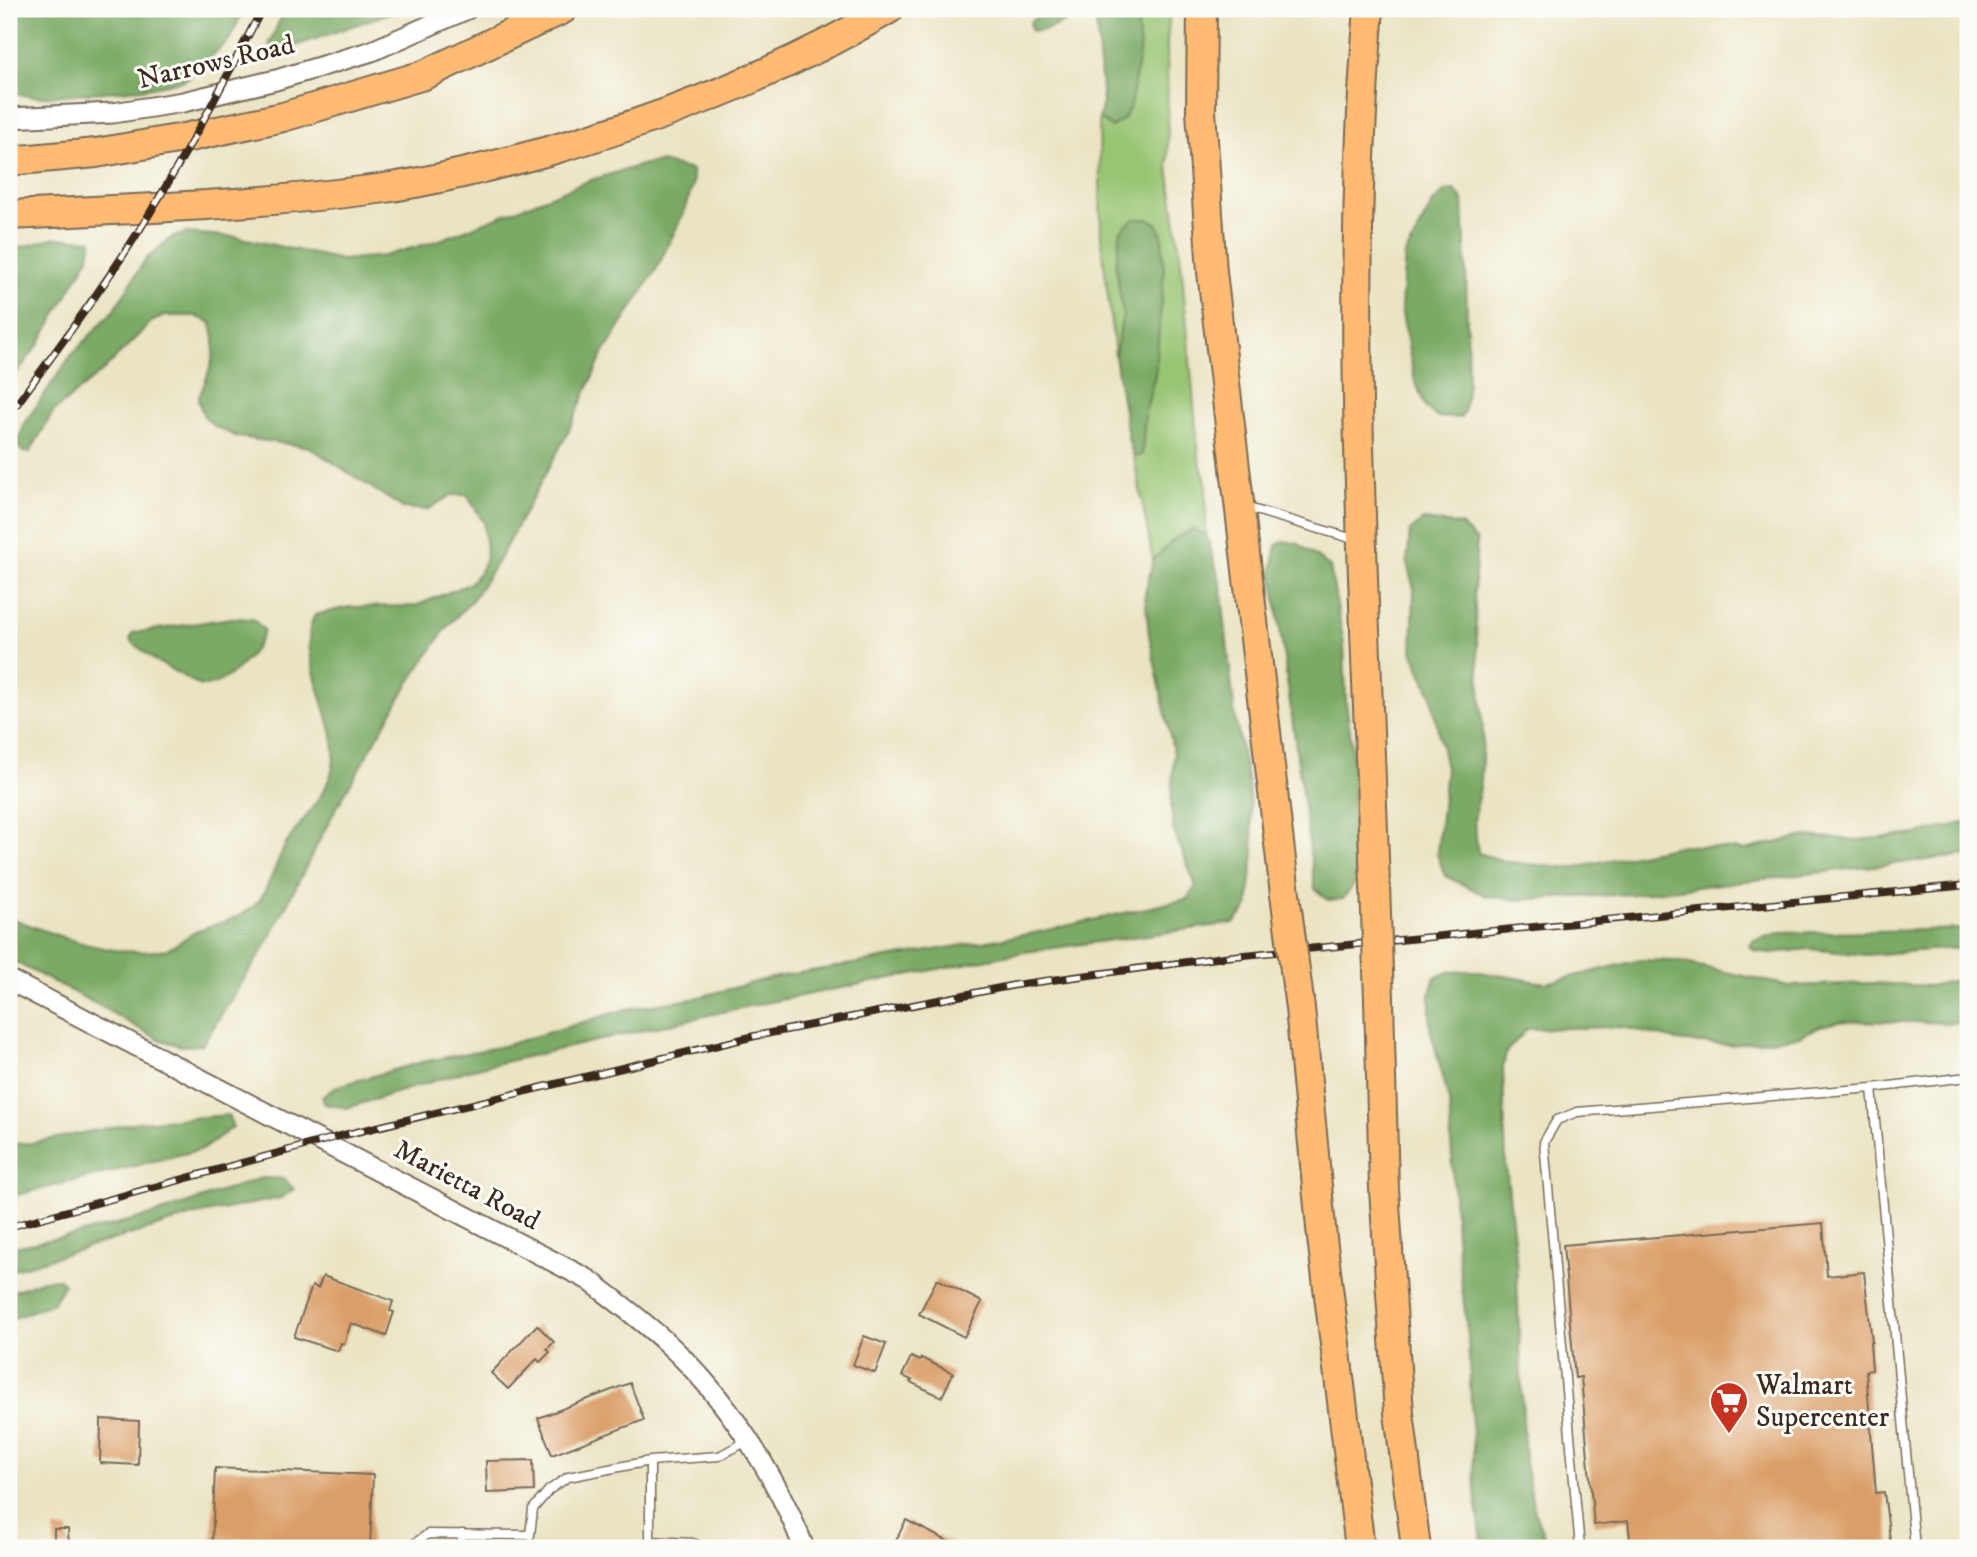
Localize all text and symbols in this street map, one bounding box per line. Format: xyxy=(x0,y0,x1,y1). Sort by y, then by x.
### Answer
street label: Narrows Road xyxy=(134,27,298,97)
street label: Marietta Road xyxy=(388,1132,546,1238)
place label: Walmart Supercenter xyxy=(1755,1368,1890,1435)
supermarket icon: Walmart Supercenter xyxy=(1708,1380,1750,1435)

